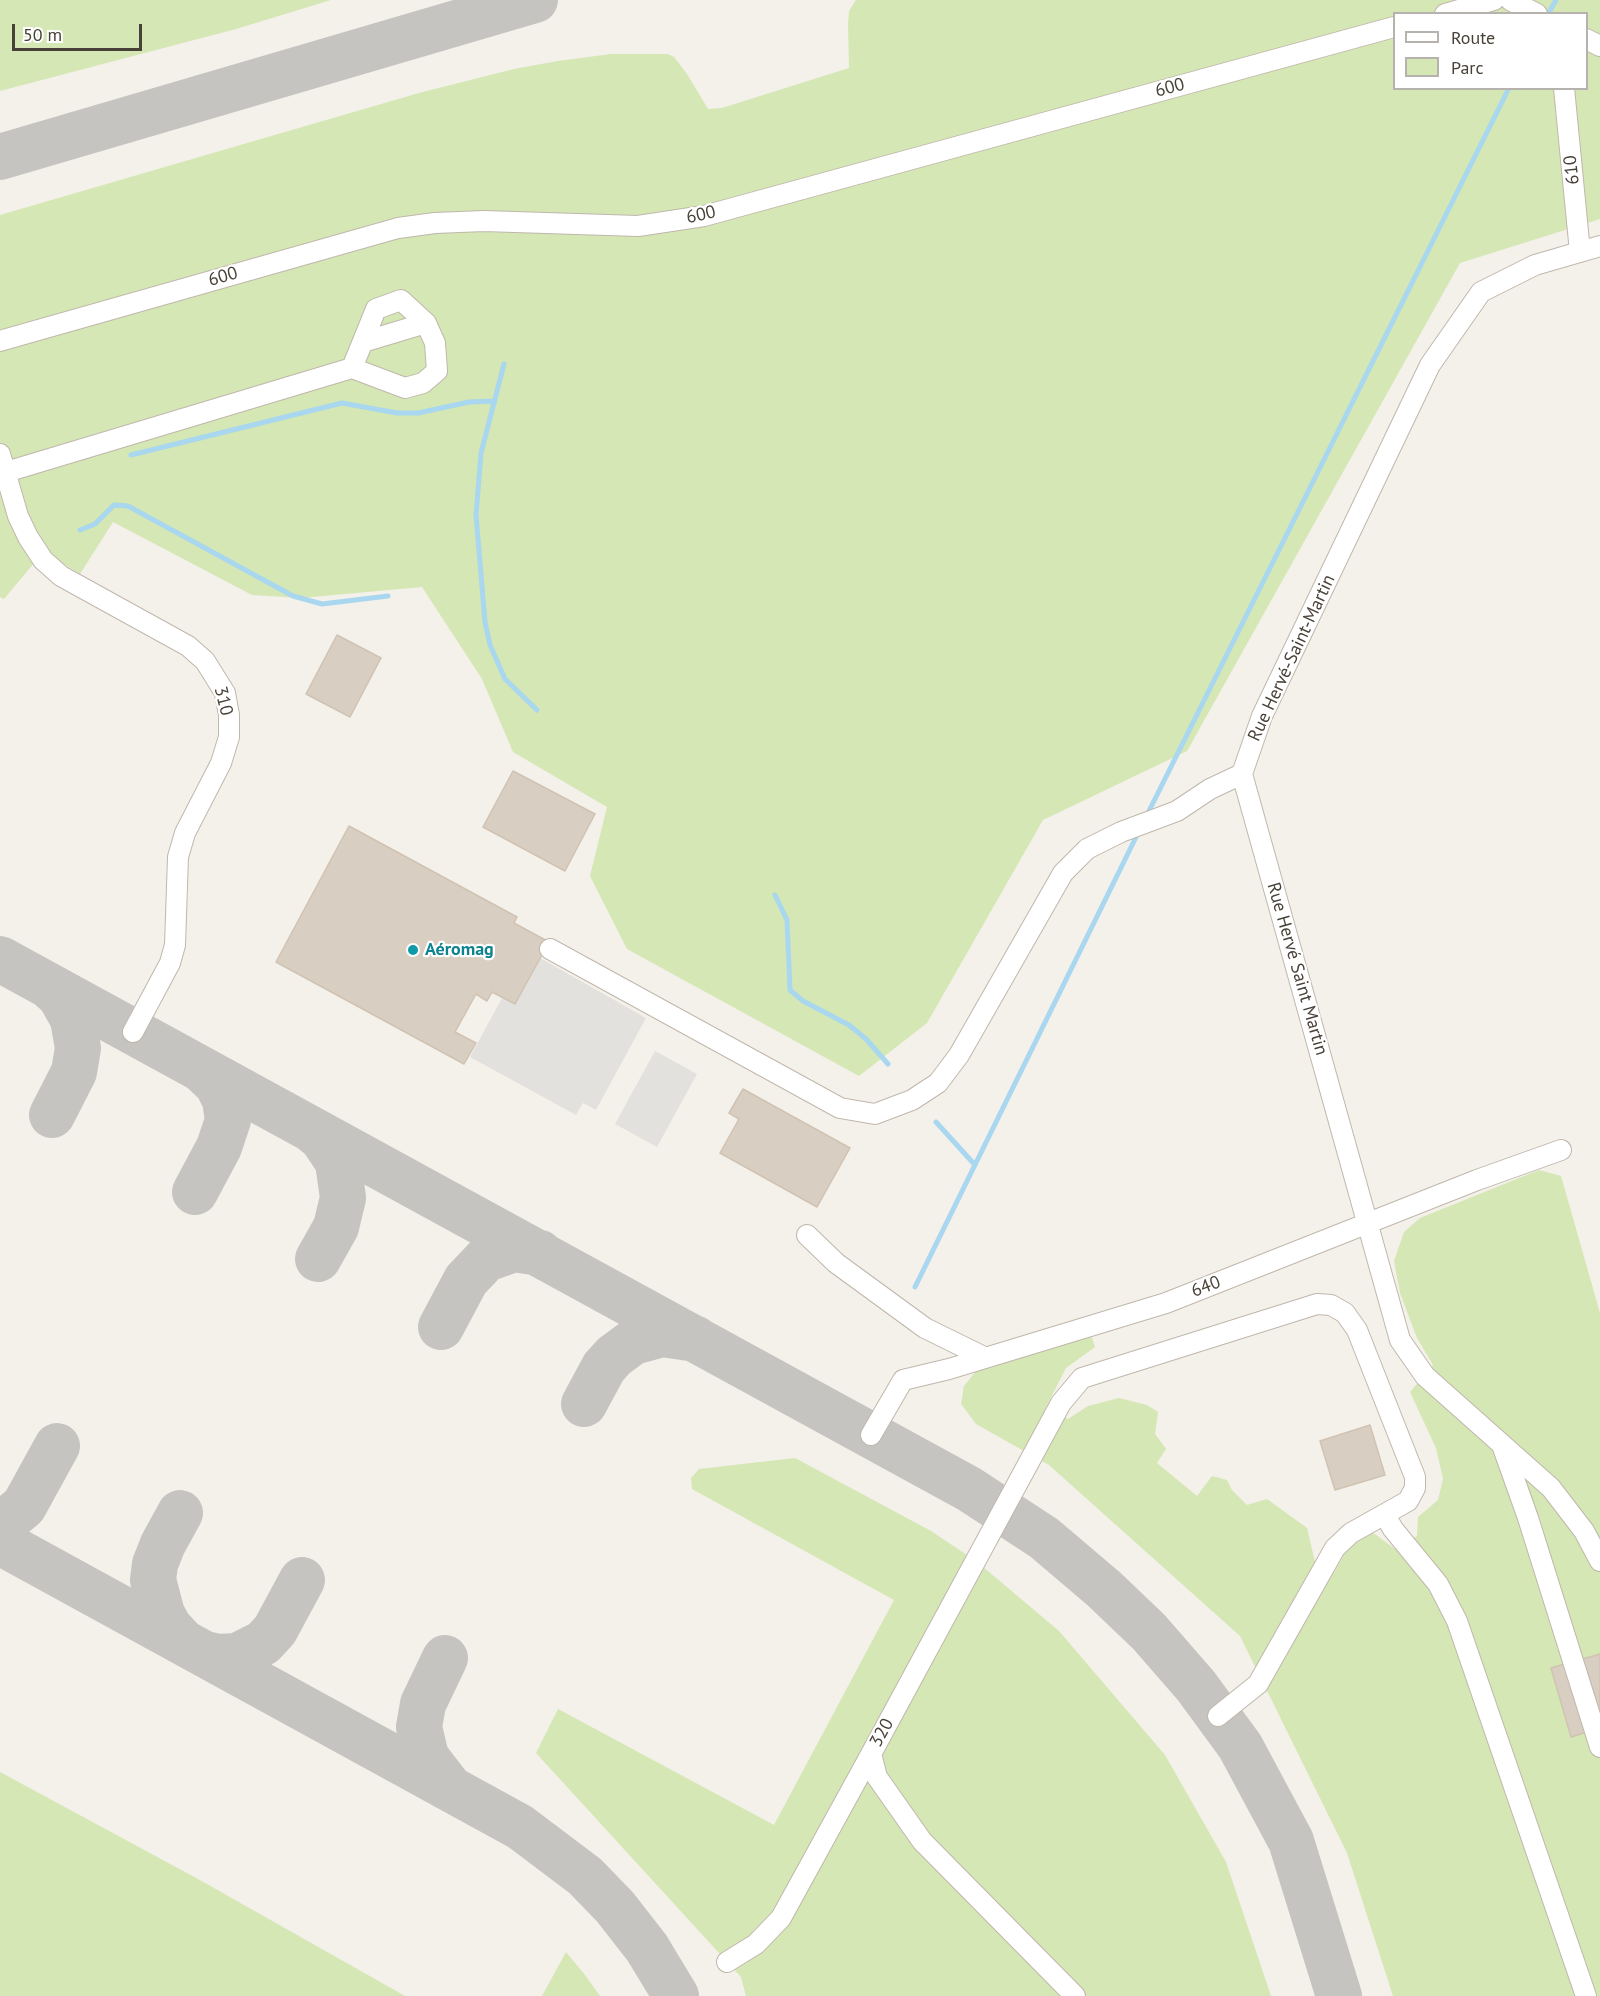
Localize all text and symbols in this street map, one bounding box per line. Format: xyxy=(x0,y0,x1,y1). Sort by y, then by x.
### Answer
scale bar xyxy=(15,12,146,50)
legend xyxy=(1393,12,1588,90)
text: 50 m xyxy=(23,23,62,46)
text: Route xyxy=(1451,26,1495,49)
text: Parc xyxy=(1451,56,1484,79)
street label: 600 xyxy=(1153,74,1187,102)
street label: 610 xyxy=(1560,154,1584,186)
street label: 600 xyxy=(684,201,718,229)
street label: 600 xyxy=(206,263,240,291)
street label: Rue Hervé-Saint-Martin xyxy=(1244,571,1340,745)
street label: 310 xyxy=(209,684,237,718)
street label: Rue Hervé Saint Martin xyxy=(1262,880,1332,1058)
place label: Aéromag xyxy=(425,939,494,961)
marker: Aéromag xyxy=(406,943,420,957)
street label: 640 xyxy=(1188,1272,1224,1302)
street label: 320 xyxy=(865,1715,899,1751)

